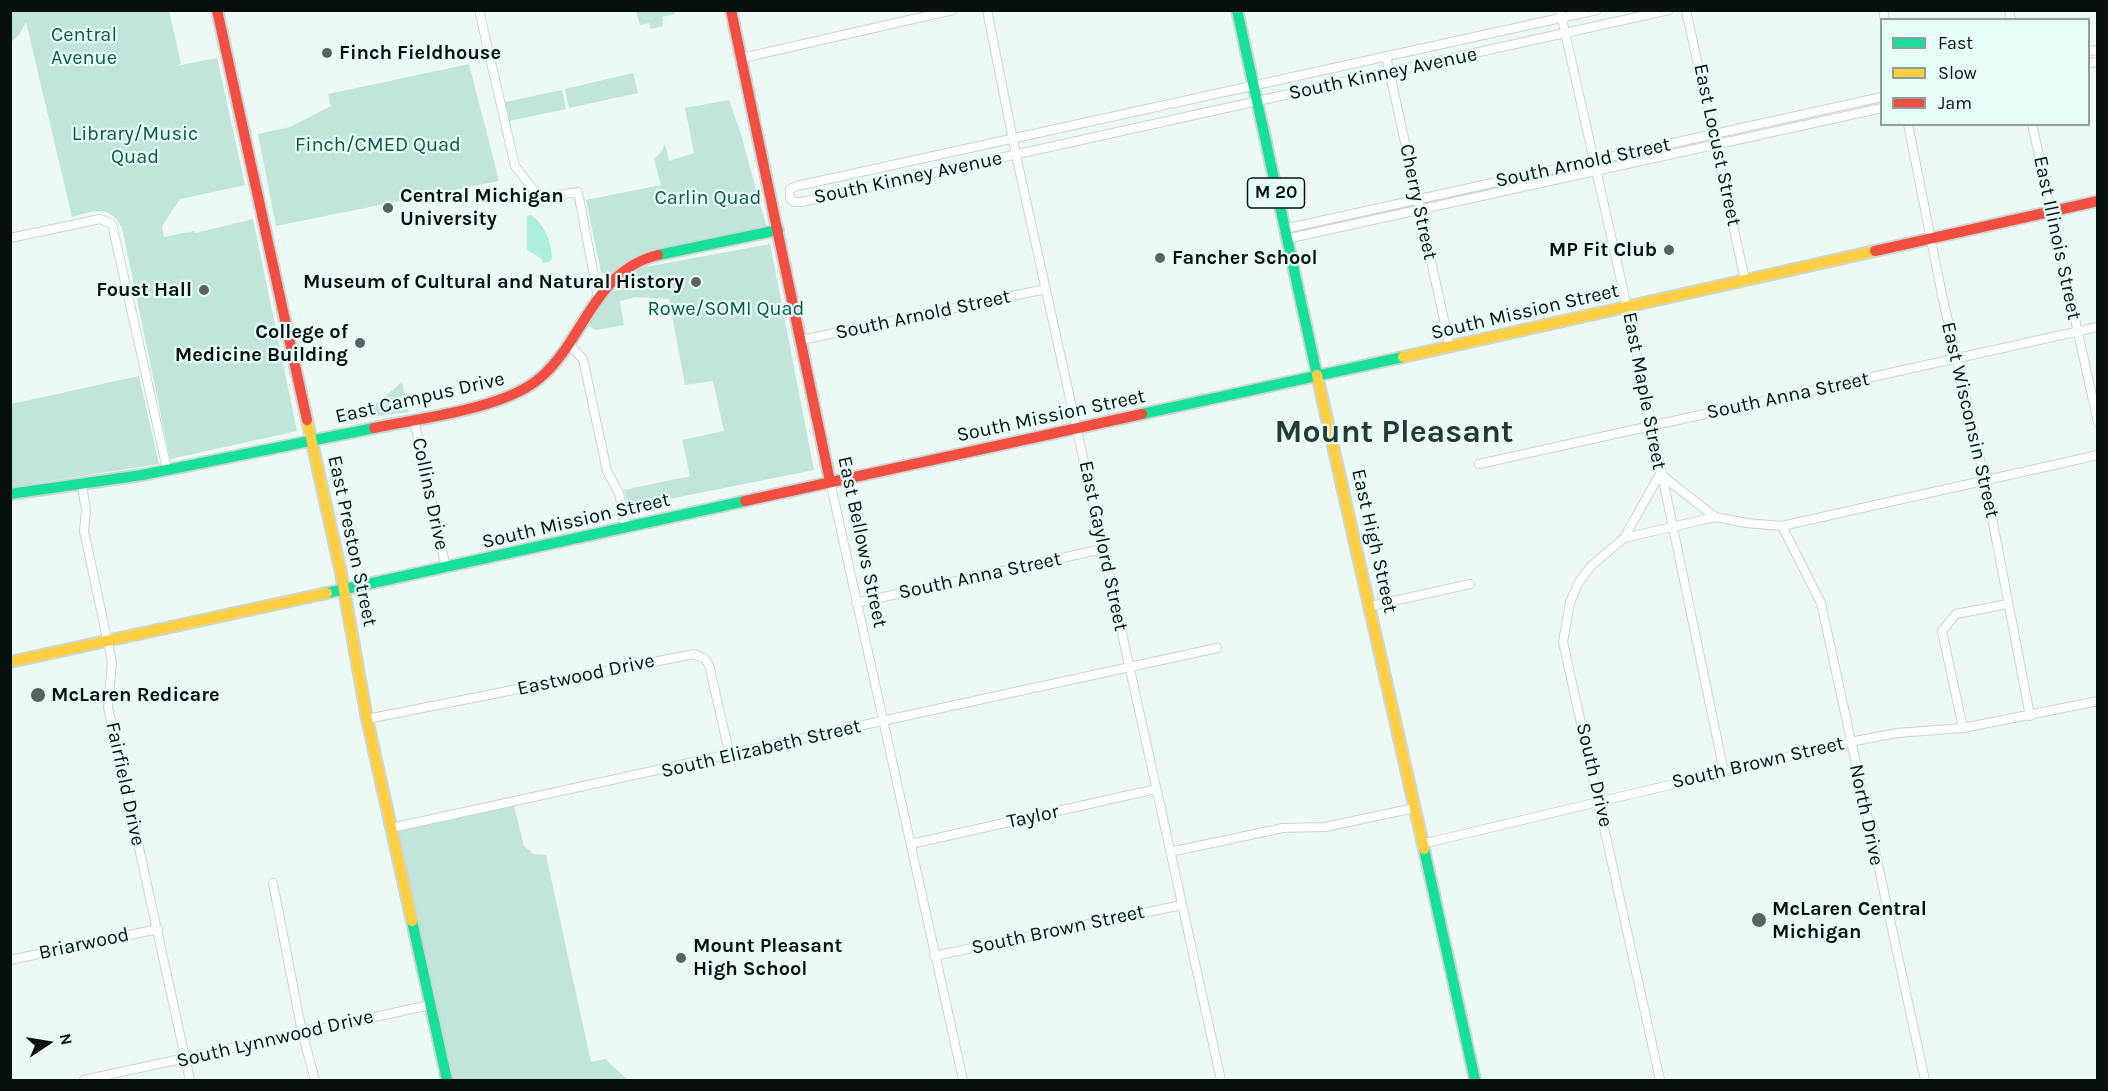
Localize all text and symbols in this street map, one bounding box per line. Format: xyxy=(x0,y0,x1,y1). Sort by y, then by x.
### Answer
legend xyxy=(1880,18,2090,126)
park label: Central Avenue xyxy=(51,23,117,70)
text: Fast xyxy=(1938,32,1973,54)
place label: Finch Fieldhouse xyxy=(339,41,501,65)
street label: South Kinney Avenue xyxy=(1287,42,1479,106)
marker: Finch Fieldhouse xyxy=(320,46,334,60)
street label: East Locust Street xyxy=(1688,62,1746,228)
text: Slow xyxy=(1938,62,1977,84)
text: Jam xyxy=(1938,92,1972,114)
park label: Library/Music Quad xyxy=(72,122,198,169)
park label: Finch/CMED Quad xyxy=(295,133,461,157)
street label: South Arnold Street xyxy=(1493,133,1673,193)
street label: Cherry Street xyxy=(1394,142,1442,262)
street label: South Kinney Avenue xyxy=(812,146,1004,210)
street label: East Illinois Street xyxy=(2028,154,2086,322)
road number: M 20 xyxy=(1248,178,1304,208)
place label: Central Michigan University xyxy=(400,184,564,231)
park label: Carlin Quad xyxy=(655,186,761,210)
marker: Central Michigan University xyxy=(381,201,395,215)
place label: MP Fit Club xyxy=(1549,238,1657,262)
marker: MP Fit Club xyxy=(1662,243,1676,257)
place label: Fancher School xyxy=(1172,246,1318,270)
marker: Fancher School xyxy=(1153,251,1167,265)
place label: Museum of Cultural and Natural History xyxy=(303,270,684,294)
marker: Museum of Cultural and Natural History xyxy=(689,275,703,289)
place label: Foust Hall xyxy=(96,278,192,302)
street label: South Mission Street xyxy=(1429,279,1621,345)
marker: Foust Hall xyxy=(197,283,211,297)
street label: South Arnold Street xyxy=(833,285,1013,345)
park label: Rowe/SOMI Quad xyxy=(648,297,804,321)
street label: East Maple Street xyxy=(1617,310,1671,472)
street label: East Wisconsin Street xyxy=(1936,319,2004,521)
place label: College of Medicine Building xyxy=(175,320,348,367)
marker: College of Medicine Building xyxy=(353,336,367,350)
street label: East Campus Drive xyxy=(333,367,507,429)
street label: South Anna Street xyxy=(1704,367,1872,425)
street label: South Mission Street xyxy=(955,384,1147,448)
district label: Mount Pleasant xyxy=(1275,414,1513,452)
street label: Collins Drive xyxy=(406,436,454,552)
street label: East Preston Street xyxy=(322,453,382,629)
street label: East Bellows Street xyxy=(832,454,892,630)
street label: East Gaylord Street xyxy=(1073,459,1133,633)
street label: East High Street xyxy=(1346,467,1402,615)
street label: South Mission Street xyxy=(480,488,672,554)
street label: South Anna Street xyxy=(896,547,1064,605)
street label: Eastwood Drive xyxy=(515,649,657,701)
place label: McLaren Redicare xyxy=(51,683,220,707)
marker: McLaren Redicare xyxy=(29,686,47,704)
street label: South Elizabeth Street xyxy=(659,714,863,784)
street label: Fairfield Drive xyxy=(100,720,150,848)
street label: South Drive xyxy=(1570,721,1618,829)
street label: South Brown Street xyxy=(1669,731,1847,795)
street label: North Drive xyxy=(1844,762,1888,868)
street label: Taylor xyxy=(1005,800,1061,834)
place label: McLaren Central Michigan xyxy=(1772,897,1927,944)
street label: South Brown Street xyxy=(969,900,1147,960)
marker: McLaren Central Michigan xyxy=(1750,911,1768,929)
street label: Briarwood xyxy=(36,923,132,965)
place label: Mount Pleasant High School xyxy=(693,934,842,981)
marker: Mount Pleasant High School xyxy=(674,951,688,965)
street label: South Lynnwood Drive xyxy=(174,1005,376,1073)
north arrow xyxy=(18,1013,78,1073)
text: N xyxy=(56,1032,77,1047)

